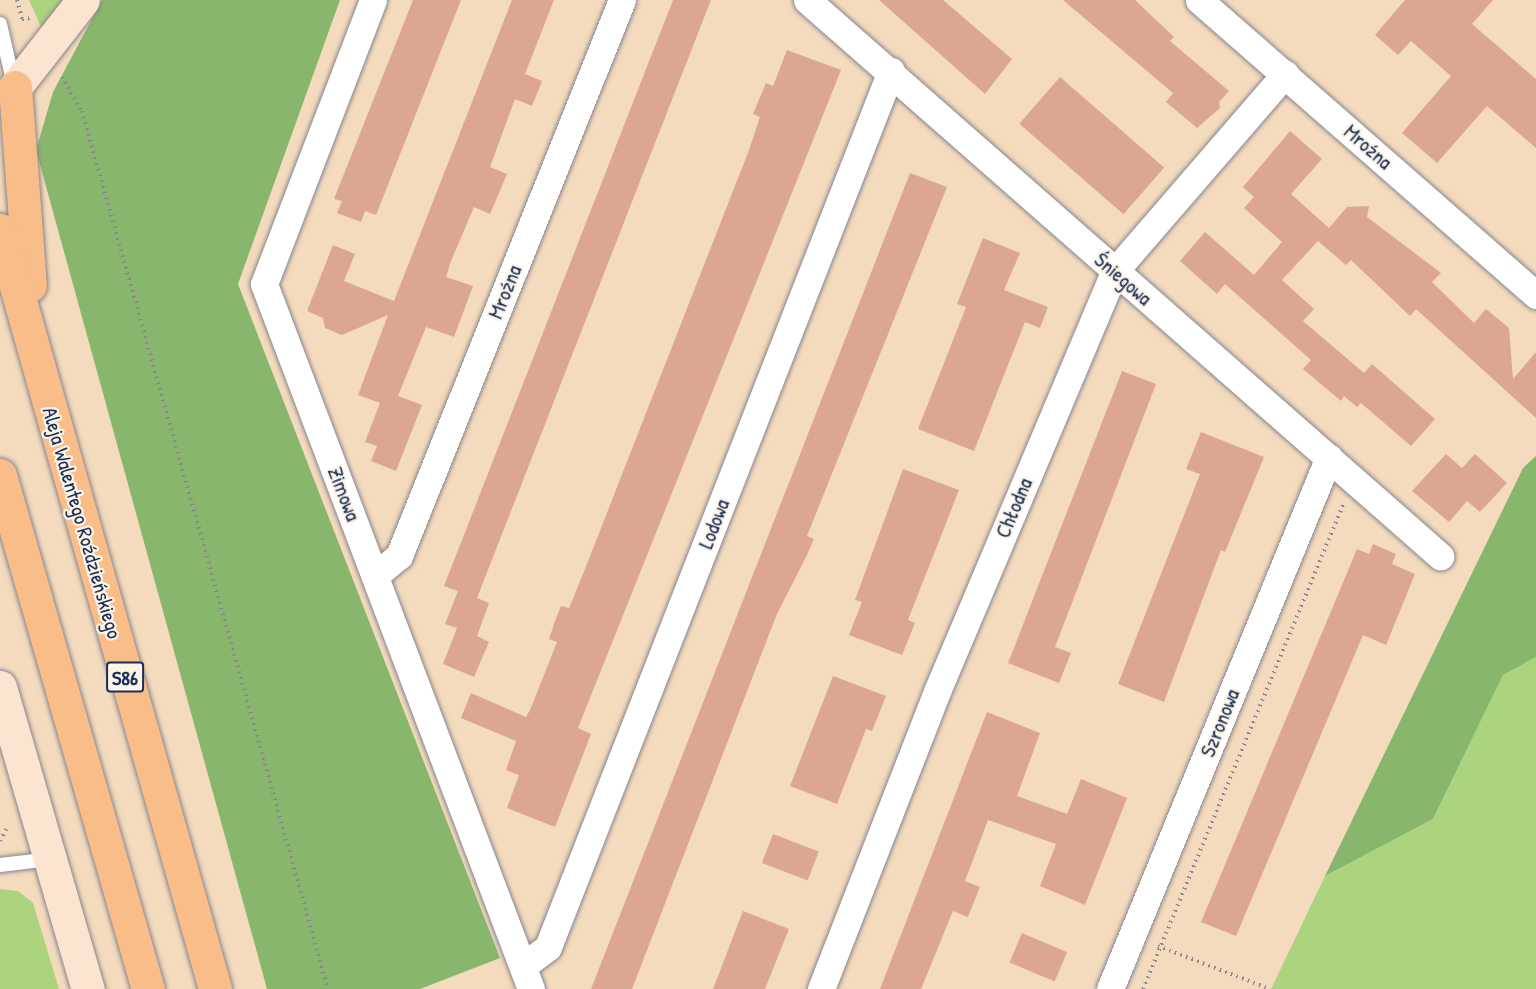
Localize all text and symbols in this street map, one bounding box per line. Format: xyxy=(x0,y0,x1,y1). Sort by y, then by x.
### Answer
street label: Mroźna xyxy=(1339,119,1397,175)
street label: Śniegowa xyxy=(1089,247,1157,311)
street label: Mroźna xyxy=(483,261,527,323)
street label: Aleja Walentego Roździeńskiego xyxy=(37,404,127,642)
street label: Zimowa xyxy=(322,463,366,525)
street label: Chłodna xyxy=(990,474,1038,542)
street label: Lodowa xyxy=(693,496,735,552)
road number: S86 xyxy=(106,660,144,694)
street label: Szronowa xyxy=(1195,685,1245,761)

